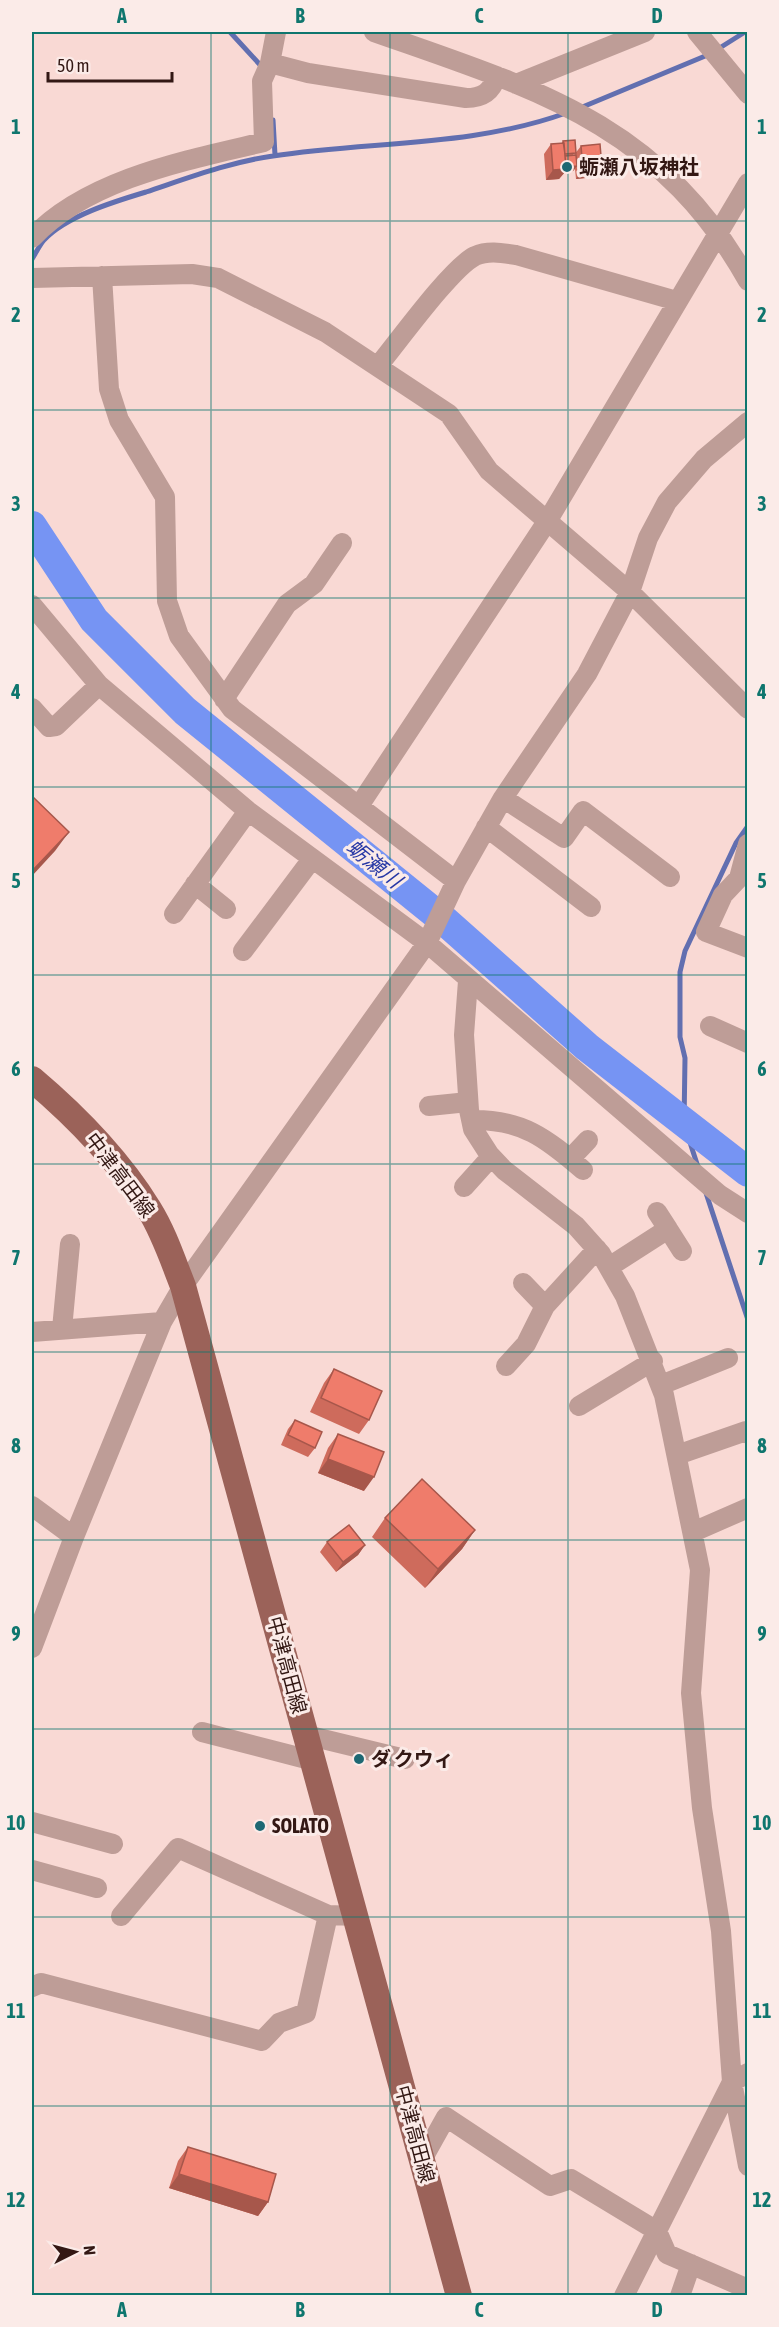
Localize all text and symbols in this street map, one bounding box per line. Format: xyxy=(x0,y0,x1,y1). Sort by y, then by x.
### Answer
text: A xyxy=(116,4,127,27)
text: B xyxy=(295,4,305,27)
text: C xyxy=(475,4,484,27)
text: D xyxy=(651,4,663,27)
scale bar xyxy=(48,45,172,83)
text: 50 m xyxy=(57,55,89,76)
text: 1 xyxy=(11,115,21,138)
text: 1 xyxy=(757,115,767,138)
place label: 蛎瀬八坂神社 xyxy=(579,155,699,178)
marker: 蛎瀬八坂神社 xyxy=(560,160,574,174)
text: 2 xyxy=(11,303,21,326)
text: 2 xyxy=(757,303,767,326)
text: 3 xyxy=(11,492,21,515)
text: 3 xyxy=(757,492,767,515)
text: 4 xyxy=(10,680,21,703)
text: 4 xyxy=(756,680,767,703)
water label: 蛎瀬川 xyxy=(343,834,408,894)
text: 5 xyxy=(11,869,21,892)
text: 5 xyxy=(757,869,767,892)
text: 6 xyxy=(11,1057,21,1080)
text: 6 xyxy=(757,1057,767,1080)
street label: 中津高田線 xyxy=(81,1128,160,1222)
text: 7 xyxy=(11,1246,21,1269)
text: 7 xyxy=(757,1246,767,1269)
text: 8 xyxy=(11,1434,21,1457)
text: 8 xyxy=(757,1434,767,1457)
street label: 中津高田線 xyxy=(263,1614,312,1716)
text: 9 xyxy=(11,1622,21,1645)
text: 9 xyxy=(757,1622,767,1645)
place label: ダ クウィ xyxy=(371,1747,454,1770)
marker: ダ クウィ xyxy=(352,1752,366,1766)
text: 10 xyxy=(7,1811,25,1834)
text: 10 xyxy=(753,1811,771,1834)
place label: SOLATO xyxy=(272,1814,329,1837)
marker: SOLATO xyxy=(253,1819,267,1833)
text: 11 xyxy=(7,1999,25,2022)
text: 11 xyxy=(753,1999,771,2022)
street label: 中津高田線 xyxy=(391,2083,440,2185)
text: 12 xyxy=(7,2188,25,2211)
text: 12 xyxy=(753,2188,771,2211)
north arrow xyxy=(45,2222,105,2282)
text: N xyxy=(80,2245,99,2256)
text: A xyxy=(116,2298,127,2321)
text: B xyxy=(295,2298,305,2321)
text: C xyxy=(475,2298,484,2321)
text: D xyxy=(651,2298,663,2321)

